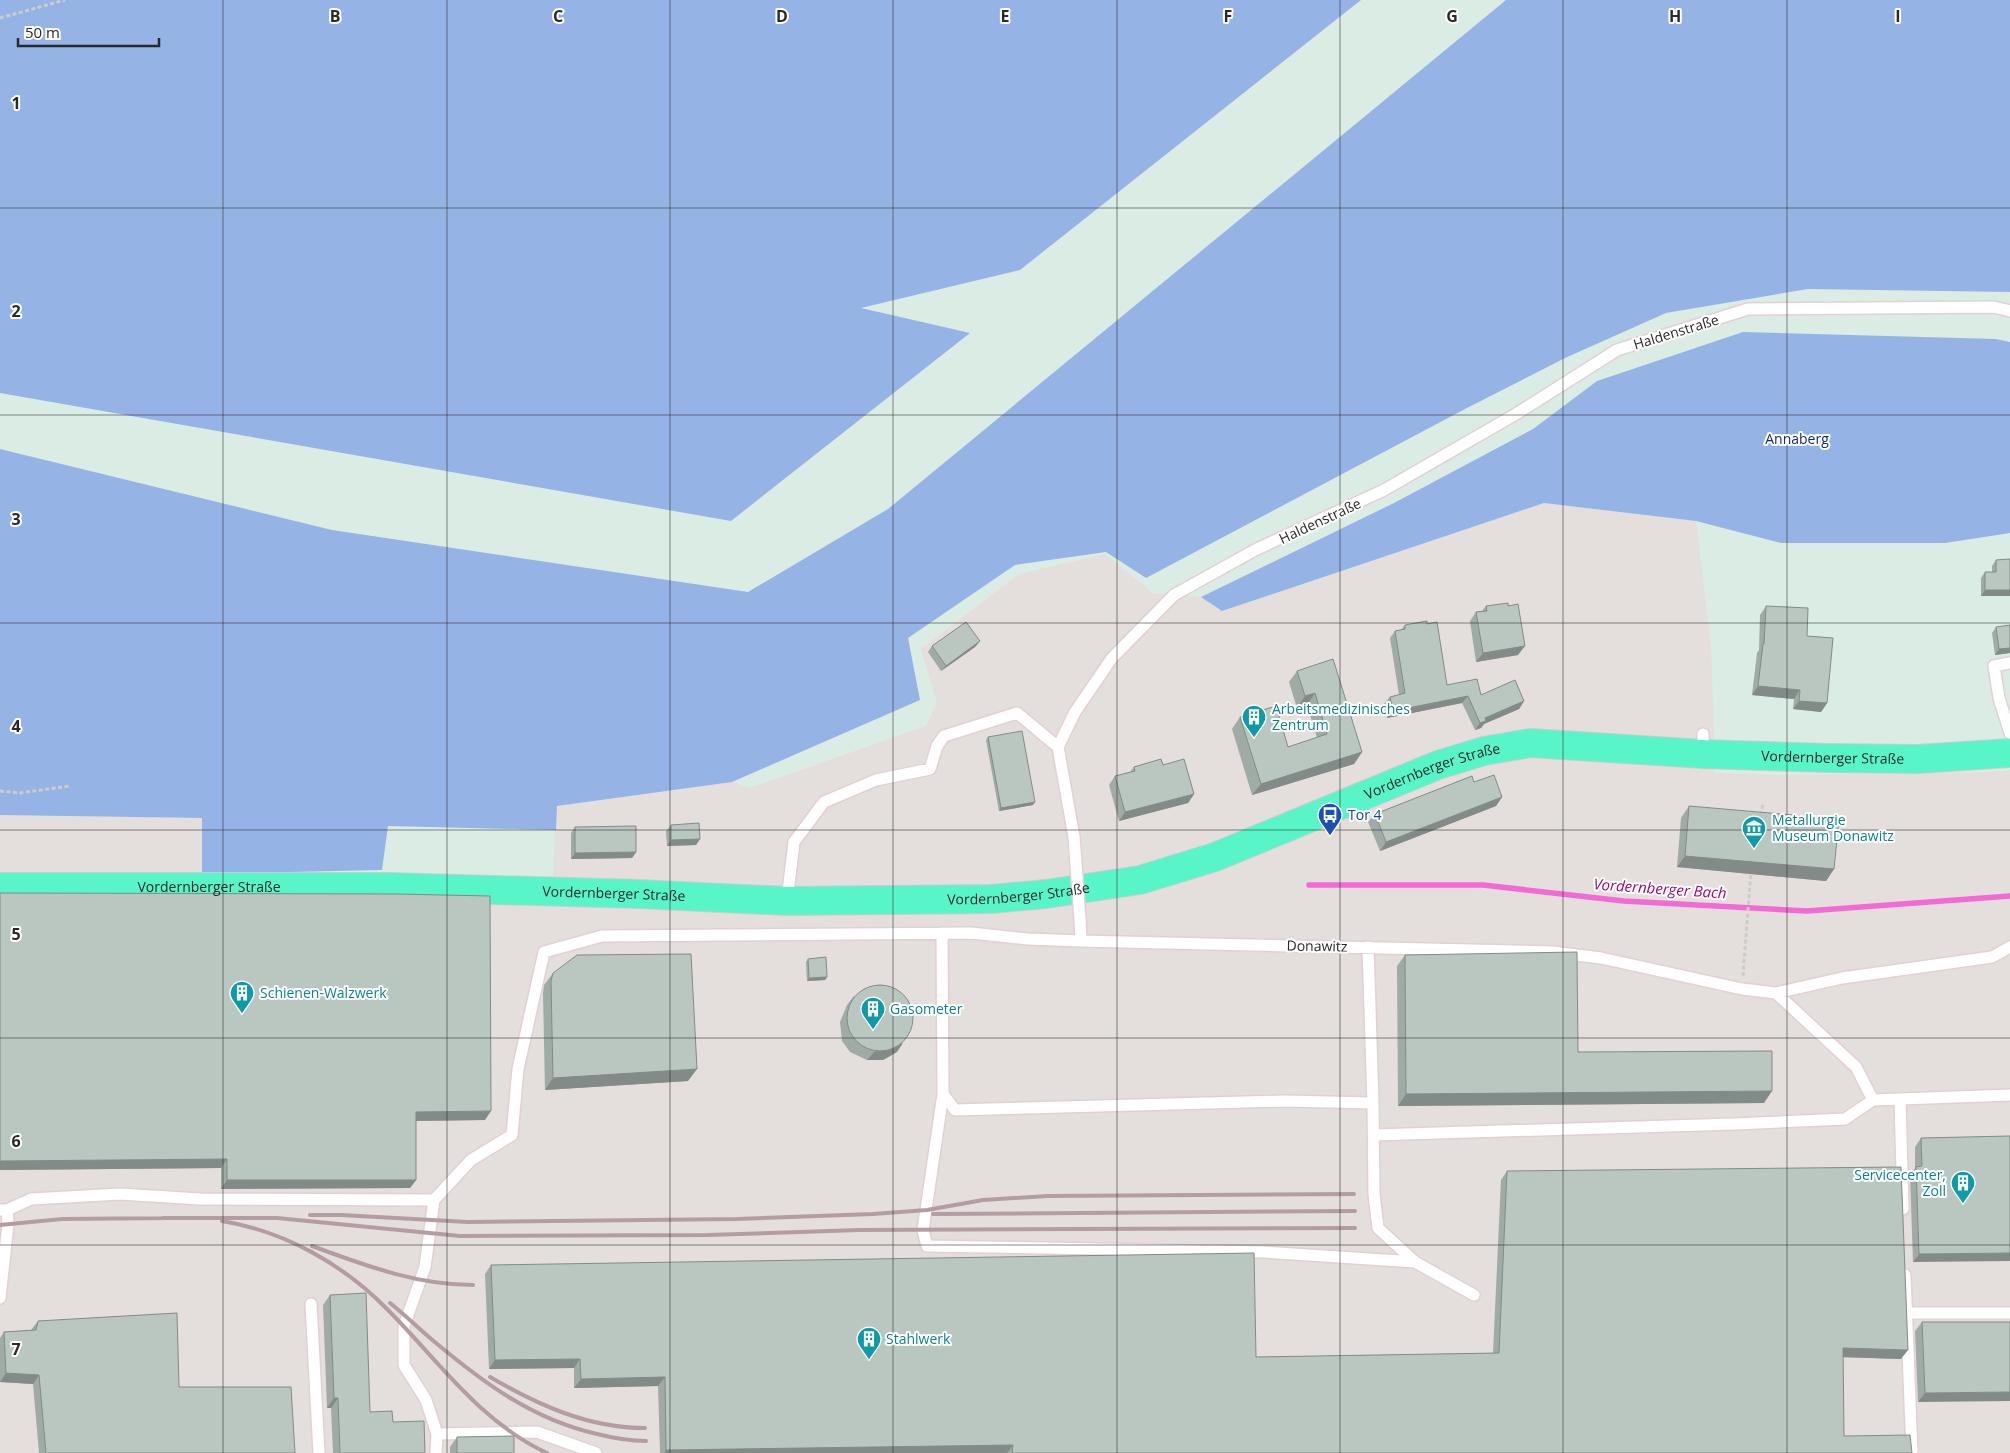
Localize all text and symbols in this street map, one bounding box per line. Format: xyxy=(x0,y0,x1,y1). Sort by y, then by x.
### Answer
text: B xyxy=(330,5,340,27)
text: C xyxy=(553,5,563,27)
text: D xyxy=(776,5,788,27)
text: E xyxy=(1001,5,1010,27)
text: F xyxy=(1224,5,1232,27)
text: G xyxy=(1446,5,1458,27)
text: H xyxy=(1669,5,1681,27)
text: I xyxy=(1895,5,1901,27)
scale bar xyxy=(18,15,159,47)
text: 50 m xyxy=(25,22,60,42)
text: 1 xyxy=(11,92,21,114)
text: 2 xyxy=(11,300,21,322)
street label: Haldenstraße xyxy=(1631,309,1721,354)
park label: Annaberg xyxy=(1765,429,1829,448)
street label: Haldenstraße xyxy=(1276,493,1364,548)
text: 3 xyxy=(11,508,21,530)
place label: Arbeitsmedizinisches Zentrum xyxy=(1272,699,1410,734)
building icon: Arbeitsmedizinisches Zentrum xyxy=(1241,704,1267,738)
text: 4 xyxy=(11,715,21,737)
street label: Vordernberger Straße xyxy=(1361,738,1502,803)
street label: Vordernberger Straße xyxy=(1761,746,1904,768)
bus stop icon: Tor 4 xyxy=(1317,802,1343,836)
place label: Tor 4 xyxy=(1348,805,1382,824)
place label: Metallurgie Museum Donawitz xyxy=(1772,810,1894,845)
museum icon: Metallurgie Museum Donawitz xyxy=(1741,815,1767,849)
water label: Vordernberger Bach xyxy=(1593,873,1727,903)
street label: Vordernberger Straße xyxy=(137,877,281,896)
street label: Vordernberger Straße xyxy=(947,878,1091,908)
street label: Vordernberger Straße xyxy=(542,881,686,905)
text: 5 xyxy=(11,923,21,945)
street label: Donawitz xyxy=(1286,935,1348,956)
building icon: Schienen-Walzwerk xyxy=(229,980,255,1014)
place label: Schienen-Walzwerk xyxy=(260,983,387,1002)
building icon: Gasometer xyxy=(860,996,886,1030)
place label: Gasometer xyxy=(890,999,963,1018)
text: 6 xyxy=(11,1130,21,1152)
place label: Servicecenter, Zoll xyxy=(1854,1165,1946,1200)
building icon: Servicecenter, Zoll xyxy=(1950,1170,1976,1204)
building icon: Stahlwerk xyxy=(856,1326,882,1360)
place label: Stahlwerk xyxy=(886,1329,951,1348)
text: 7 xyxy=(11,1338,21,1360)

